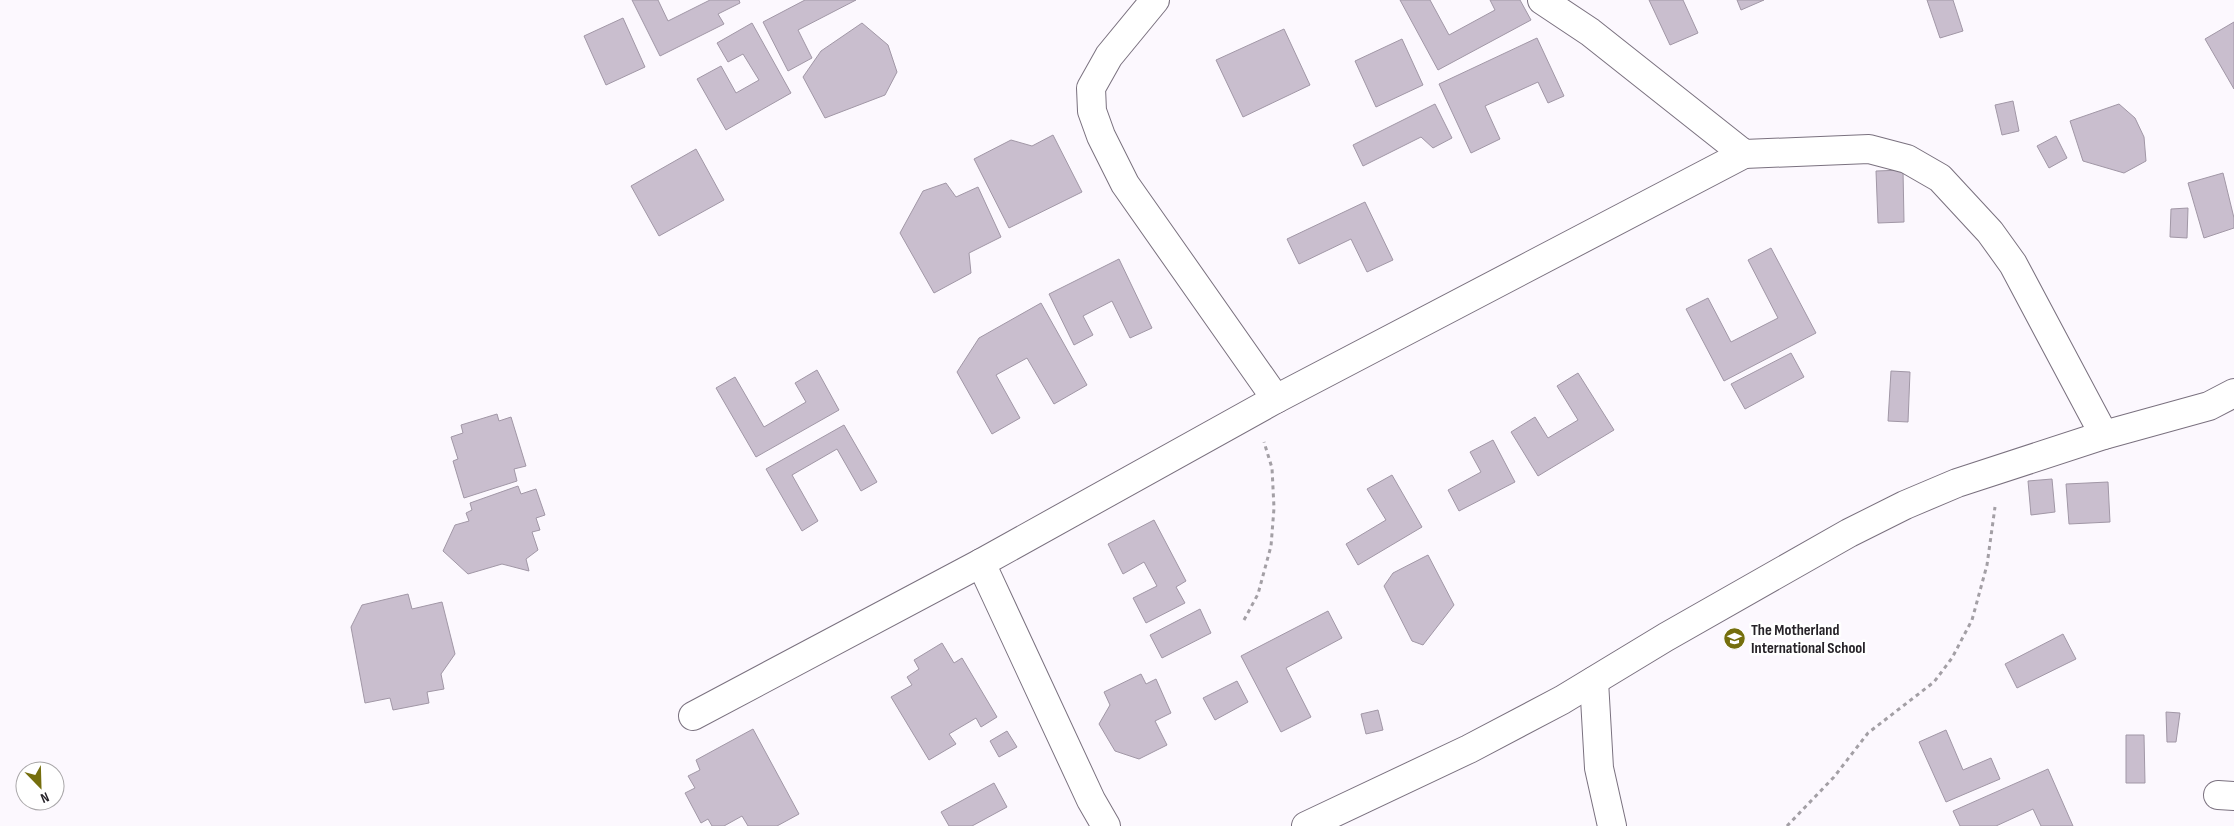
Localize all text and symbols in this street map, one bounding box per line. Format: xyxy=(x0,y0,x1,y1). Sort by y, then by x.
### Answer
place label: The Motherland International School xyxy=(1751,621,1866,658)
school or university icon: The Motherland International School xyxy=(1723,626,1747,650)
north arrow xyxy=(15,761,65,811)
text: N xyxy=(38,788,52,807)

